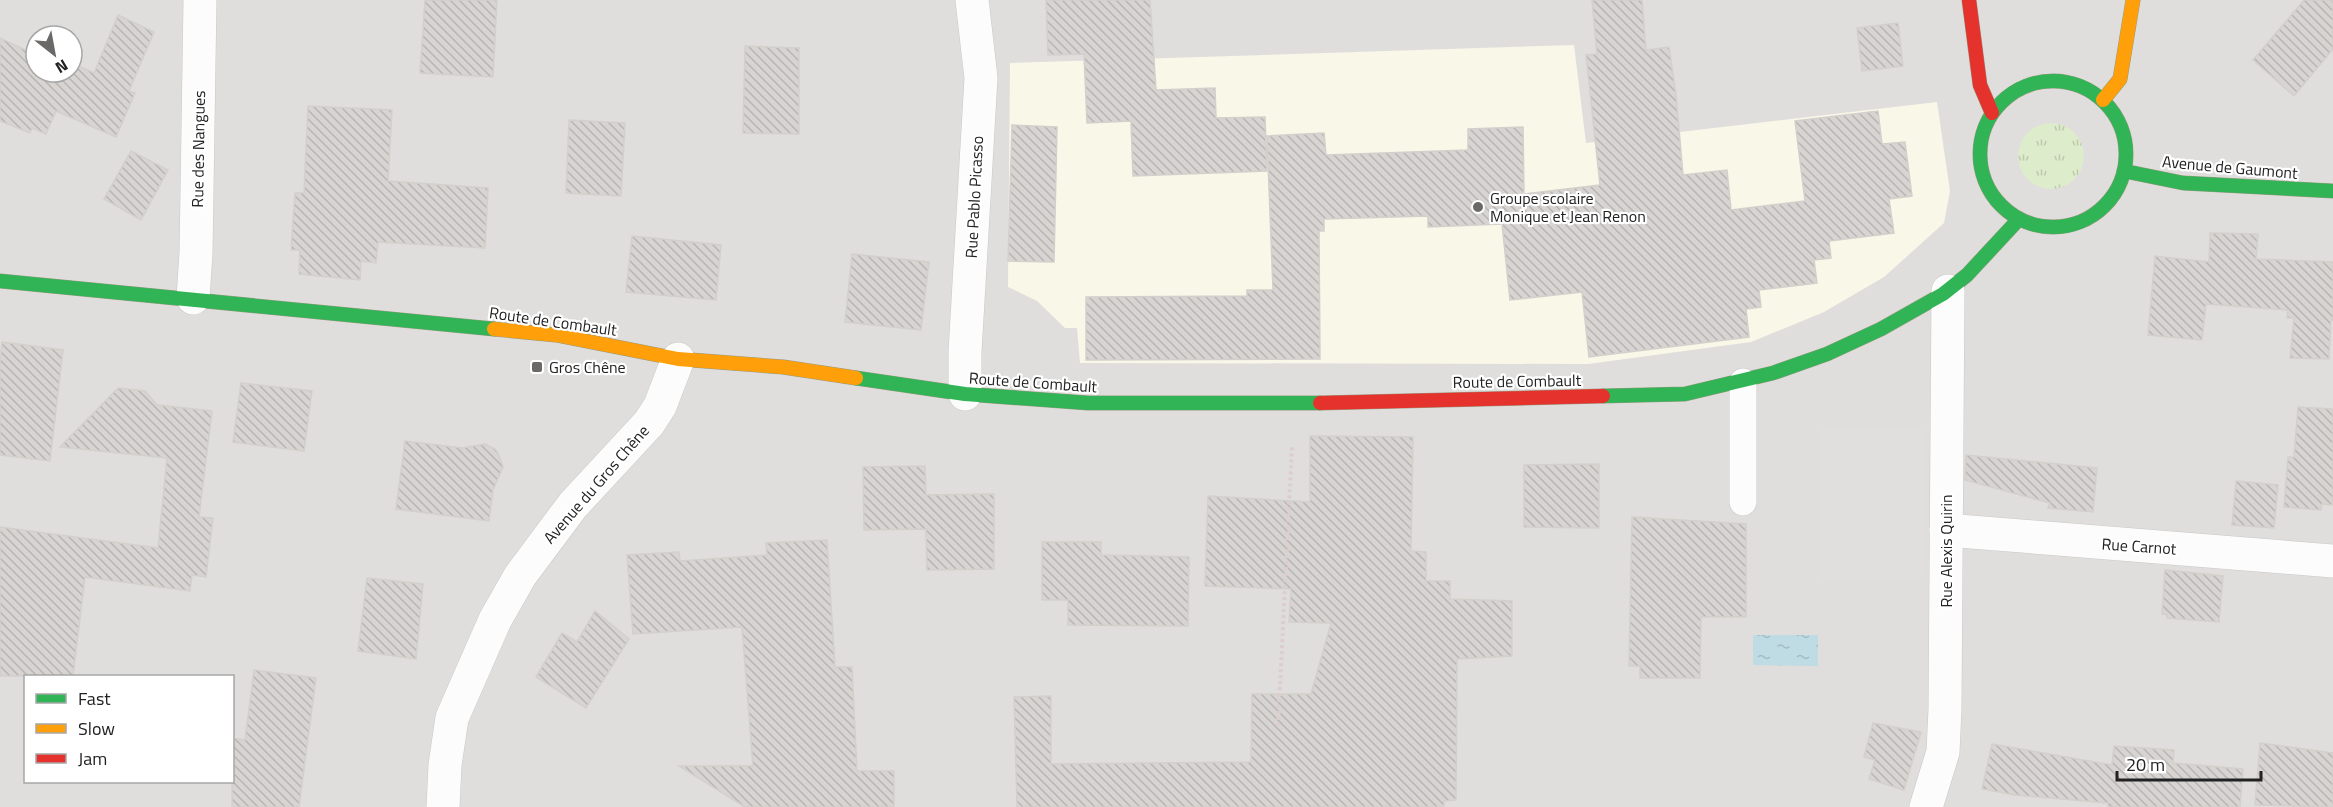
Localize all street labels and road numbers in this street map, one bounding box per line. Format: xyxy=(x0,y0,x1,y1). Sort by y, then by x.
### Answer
street label: Rue des Nangues xyxy=(185,90,211,208)
street label: Rue Pablo Picasso xyxy=(959,135,989,259)
street label: Avenue de Gaumont xyxy=(2161,149,2299,185)
street label: Route de Combault xyxy=(488,300,619,342)
street label: Route de Combault xyxy=(968,366,1098,398)
street label: Route de Combault xyxy=(1453,368,1582,394)
street label: Avenue du Gros Chêne xyxy=(537,419,655,549)
street label: Rue Alexis Quirin xyxy=(1934,494,1958,608)
street label: Rue Carnot xyxy=(2101,531,2177,561)

